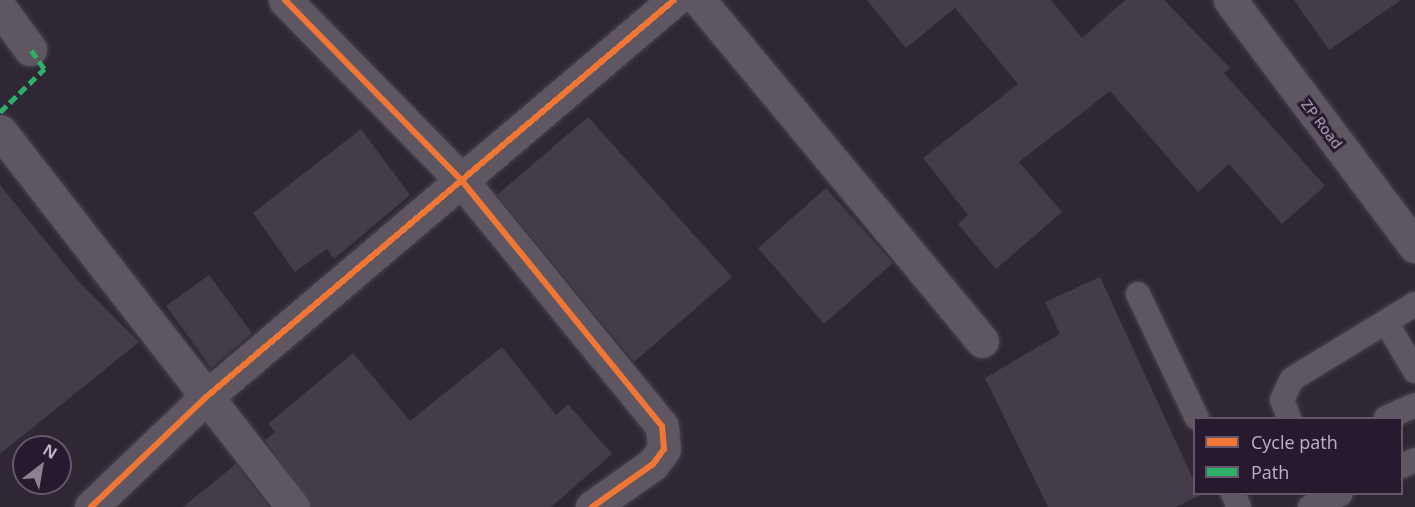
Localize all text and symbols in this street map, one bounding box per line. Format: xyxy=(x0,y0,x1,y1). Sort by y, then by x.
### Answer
street label: ZP Road xyxy=(1298,96,1346,152)
legend xyxy=(1193,417,1403,495)
text: Cycle path xyxy=(1251,430,1338,454)
north arrow xyxy=(12,435,72,495)
text: N xyxy=(39,439,61,464)
text: Path xyxy=(1251,460,1289,484)

